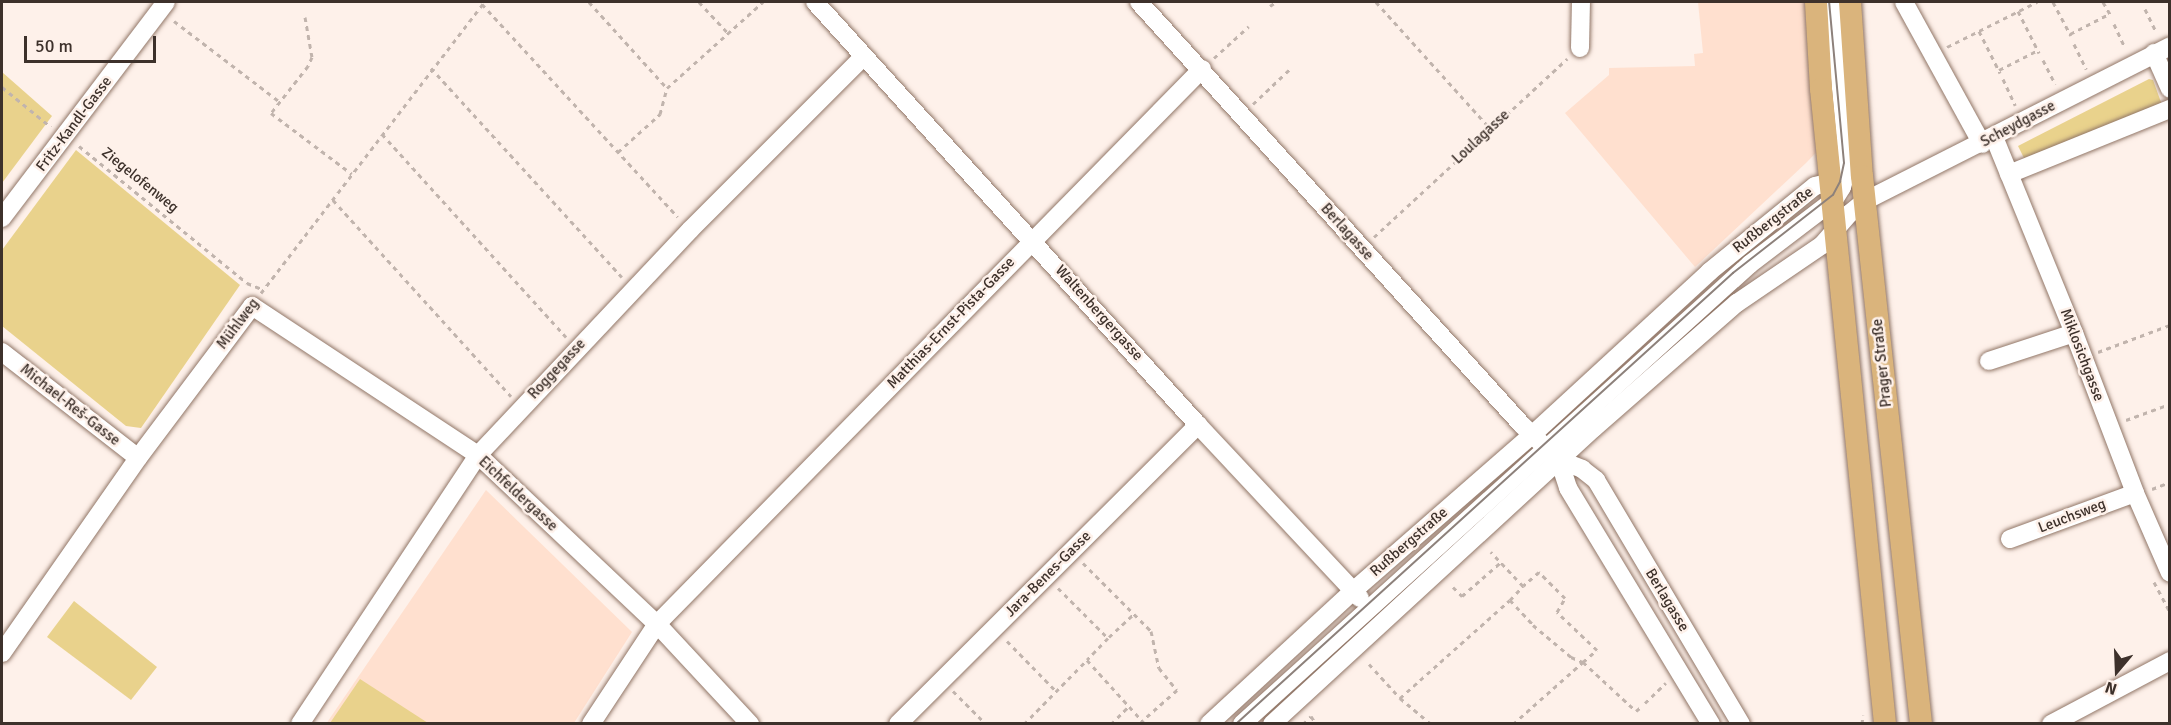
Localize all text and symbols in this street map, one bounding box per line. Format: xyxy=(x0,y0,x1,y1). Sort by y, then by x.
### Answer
scale bar xyxy=(27,24,159,62)
text: 50 m xyxy=(35,35,73,57)
street label: Fritz-Kandl-Gasse xyxy=(32,73,116,175)
street label: Scheydgasse xyxy=(1978,97,2058,151)
street label: Loulagasse xyxy=(1449,106,1513,168)
street label: Ziegelofenweg xyxy=(98,143,182,217)
street label: Rußbergstraße xyxy=(1729,183,1817,257)
street label: Berlagasse xyxy=(1317,200,1377,264)
street label: Matthias-Ernst-Pista-Gasse xyxy=(883,253,1019,393)
street label: Waltenbergergasse xyxy=(1051,261,1147,365)
street label: Mühlweg xyxy=(213,295,263,353)
street label: Miklosichgasse xyxy=(2056,306,2108,404)
street label: Prager Straße xyxy=(1868,318,1896,408)
street label: Roggegasse xyxy=(524,335,590,403)
street label: Michael-Reš-Gasse xyxy=(16,360,124,450)
street label: Eichfeldergasse xyxy=(475,453,561,535)
street label: Leuchsweg xyxy=(2036,495,2108,537)
street label: Rußbergstraße xyxy=(1367,503,1451,581)
street label: Jara-Benes-Gasse xyxy=(1001,527,1095,621)
street label: Berlagasse xyxy=(1641,565,1693,635)
north arrow xyxy=(2087,641,2147,701)
text: N xyxy=(2103,677,2120,699)

